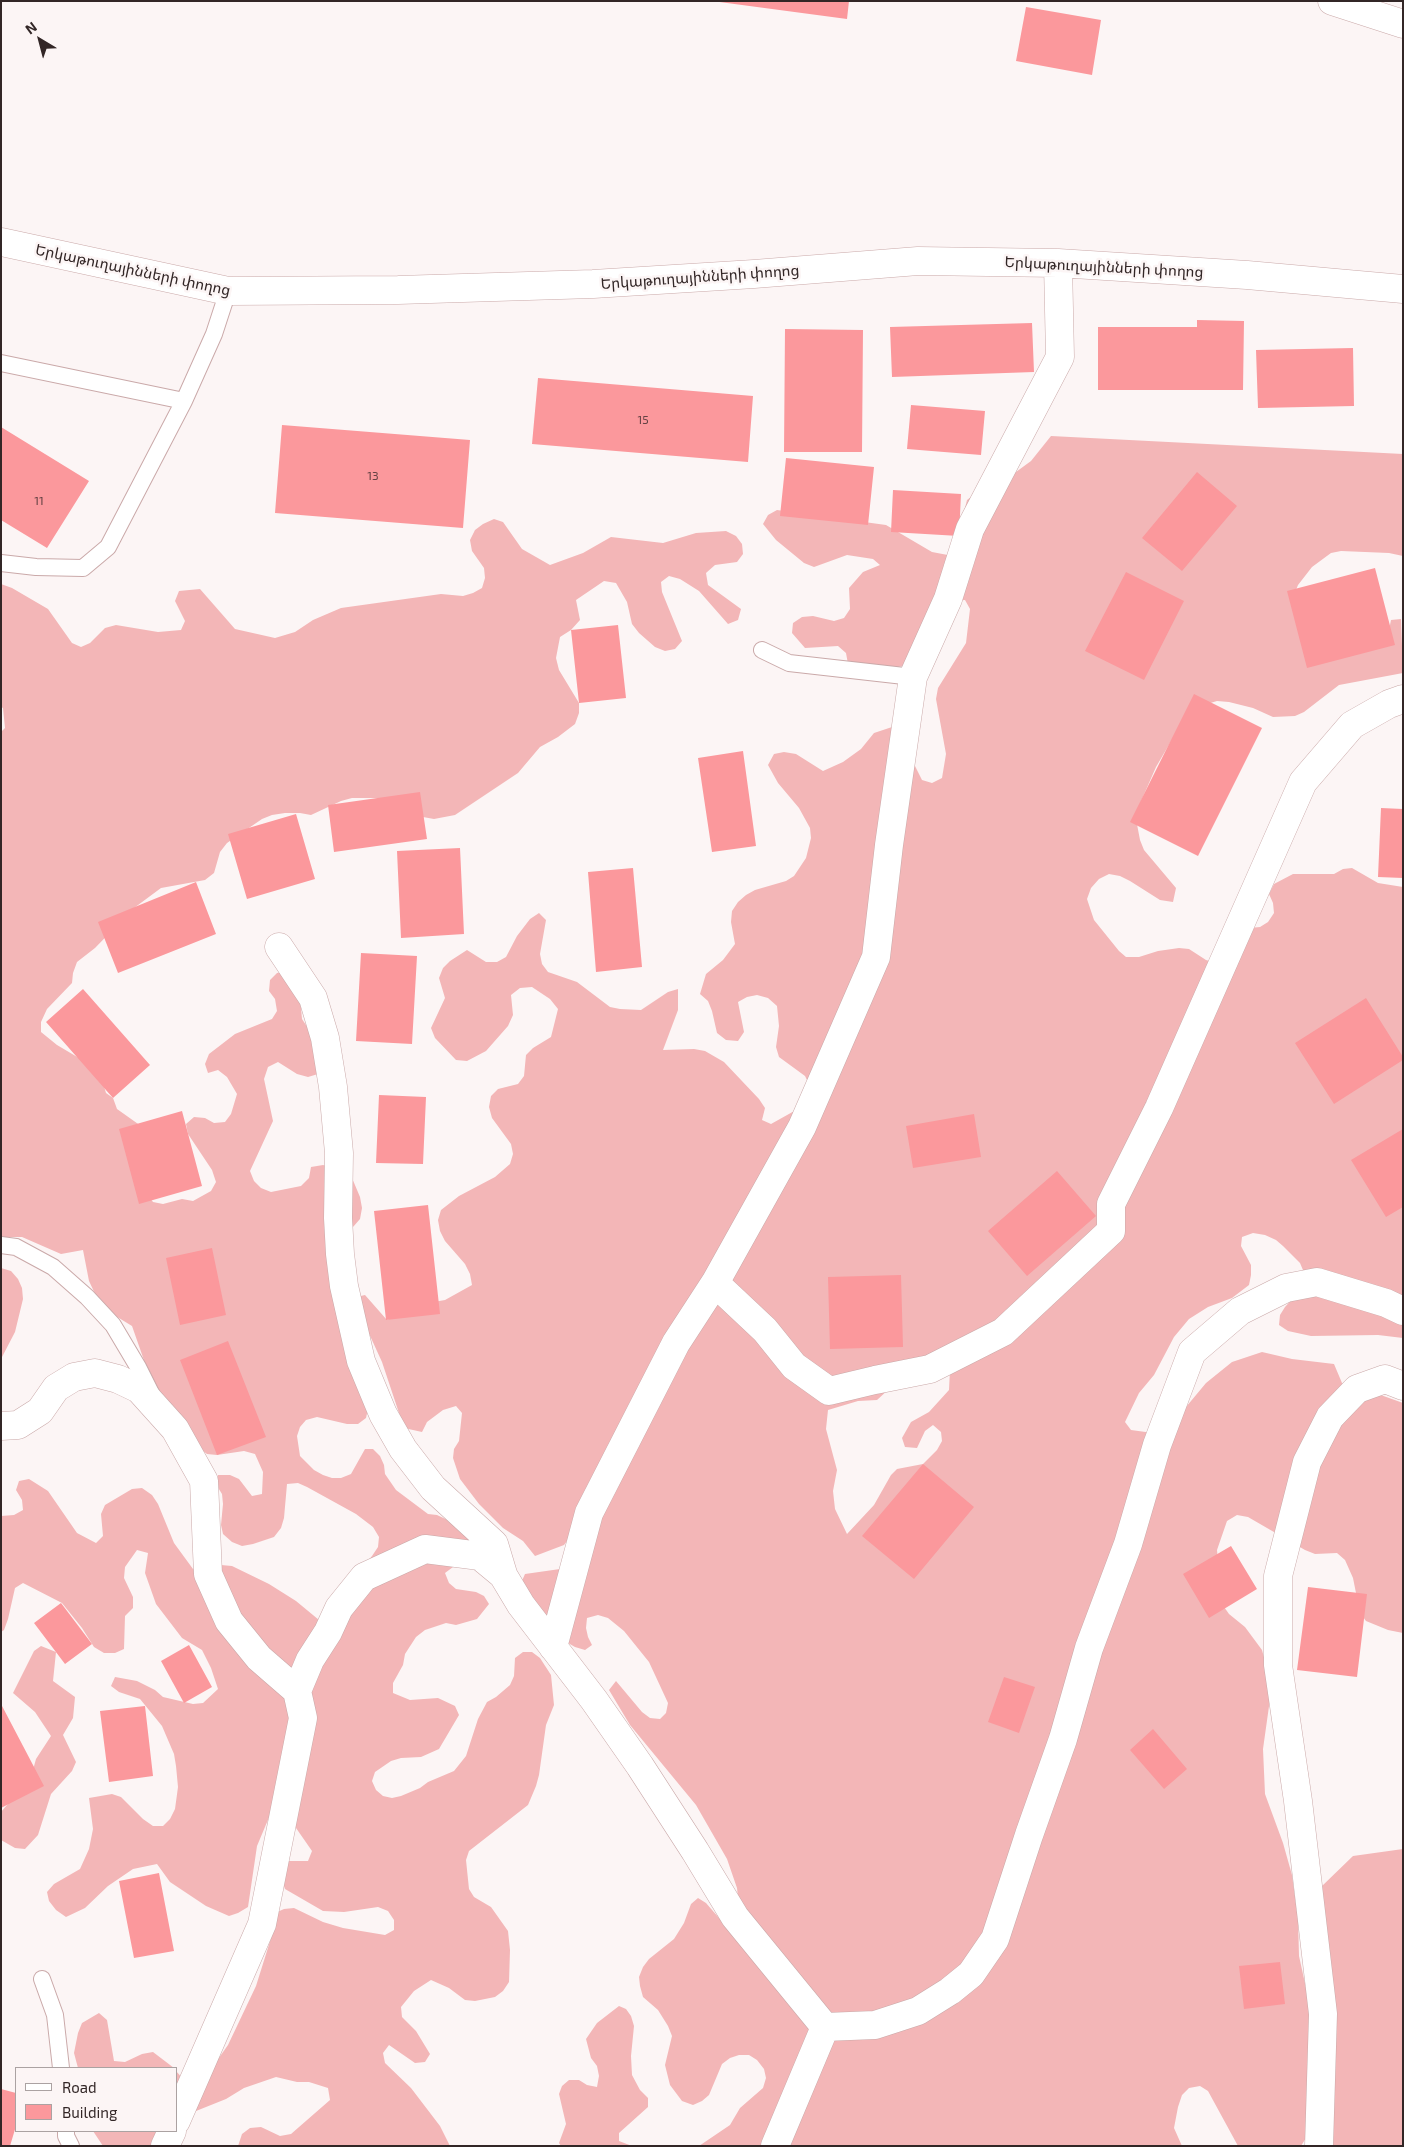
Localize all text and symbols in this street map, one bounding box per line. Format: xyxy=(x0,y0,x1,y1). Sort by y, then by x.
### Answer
north arrow xyxy=(15,15,65,65)
text: N xyxy=(22,18,40,37)
street label: Երկաթուղայինների փողոց xyxy=(34,240,232,300)
street label: Երկաթուղայինների փողոց xyxy=(1004,253,1204,281)
street label: Երկաթուղայինների փողոց xyxy=(600,261,800,293)
house number: 15 xyxy=(637,413,649,427)
house number: 13 xyxy=(367,469,379,483)
house number: 11 xyxy=(34,494,44,508)
legend xyxy=(15,2067,178,2132)
text: Road xyxy=(62,2078,97,2096)
text: Building xyxy=(62,2103,117,2121)

